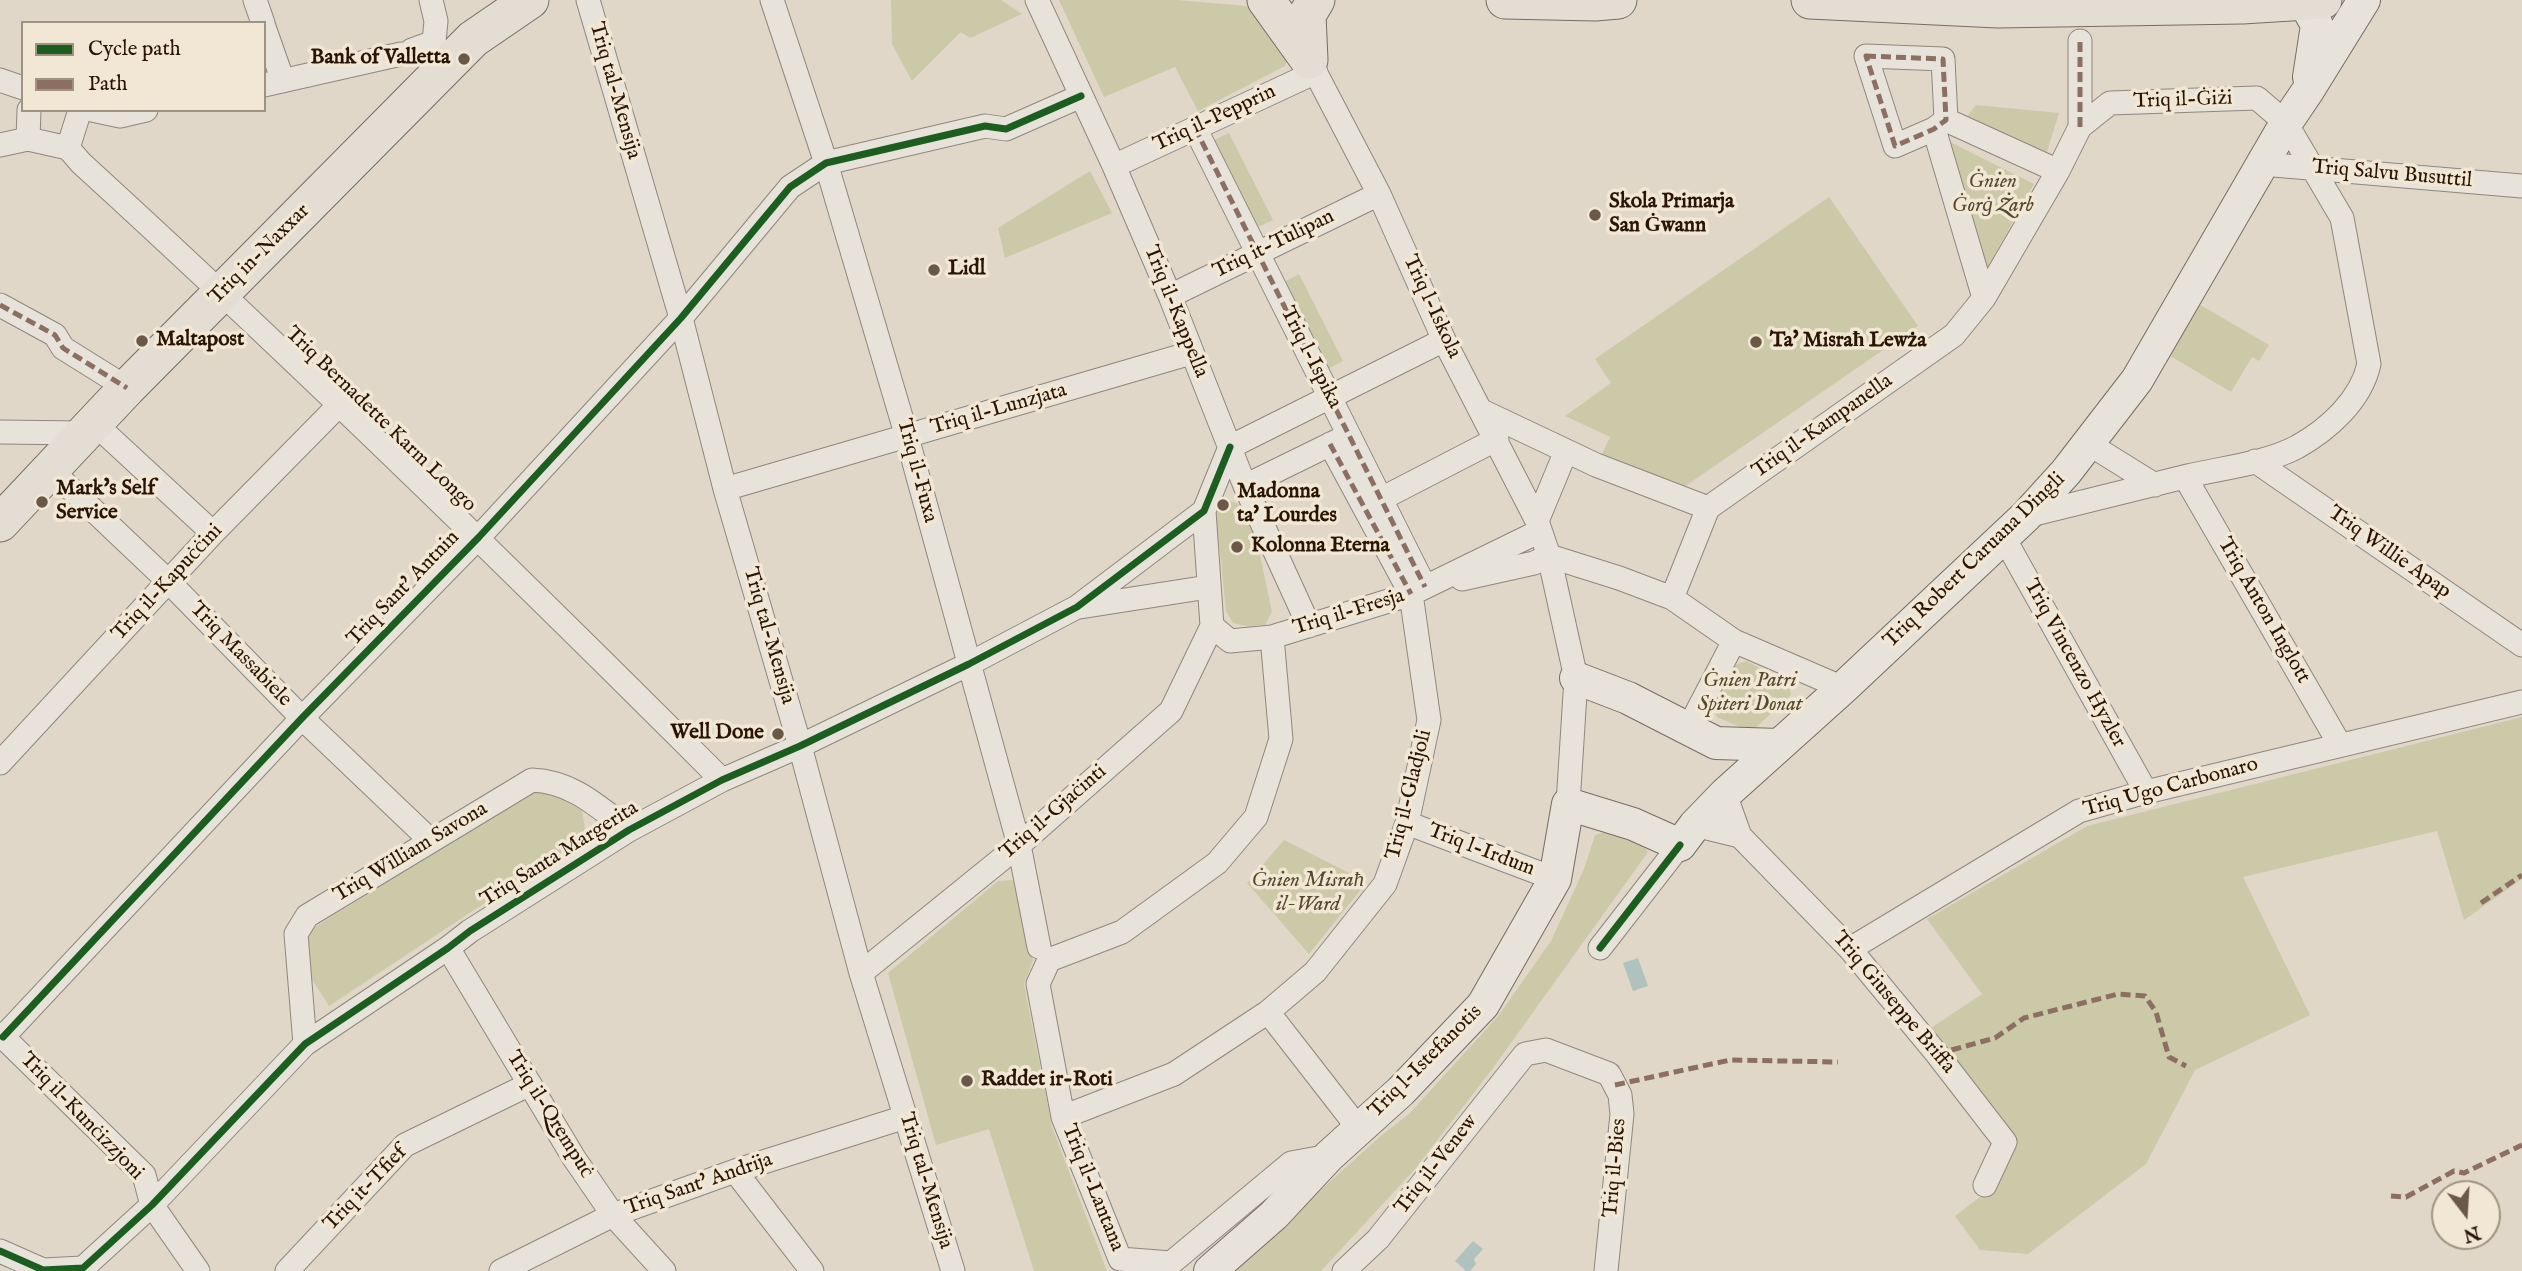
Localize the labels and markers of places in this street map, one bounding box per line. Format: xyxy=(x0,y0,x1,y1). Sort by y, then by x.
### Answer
place label: Bank of Valletta xyxy=(311,46,450,72)
marker: Bank of Valletta xyxy=(456,51,472,67)
place label: Skola Primarja San Ġwann xyxy=(1609,190,1734,240)
marker: Skola Primarja San Ġwann xyxy=(1587,207,1603,223)
place label: Lidl xyxy=(948,257,985,283)
marker: Lidl xyxy=(926,262,942,278)
place label: Maltapost xyxy=(156,328,244,354)
place label: Ta' Misraħ Lewża xyxy=(1770,329,1926,355)
marker: Maltapost xyxy=(134,333,150,349)
marker: Ta' Misraħ Lewża xyxy=(1748,334,1764,350)
place label: Mark's Self Service xyxy=(56,477,155,527)
place label: Madonna ta' Lourdes xyxy=(1237,480,1337,530)
marker: Mark's Self Service xyxy=(34,494,50,510)
marker: Madonna ta' Lourdes xyxy=(1215,497,1231,513)
place label: Kolonna Eterna xyxy=(1251,534,1390,560)
marker: Kolonna Eterna xyxy=(1229,539,1245,555)
place label: Well Done xyxy=(670,721,764,747)
marker: Well Done xyxy=(770,726,786,742)
place label: Raddet ir-Roti xyxy=(981,1068,1113,1094)
marker: Raddet ir-Roti xyxy=(959,1073,975,1089)

